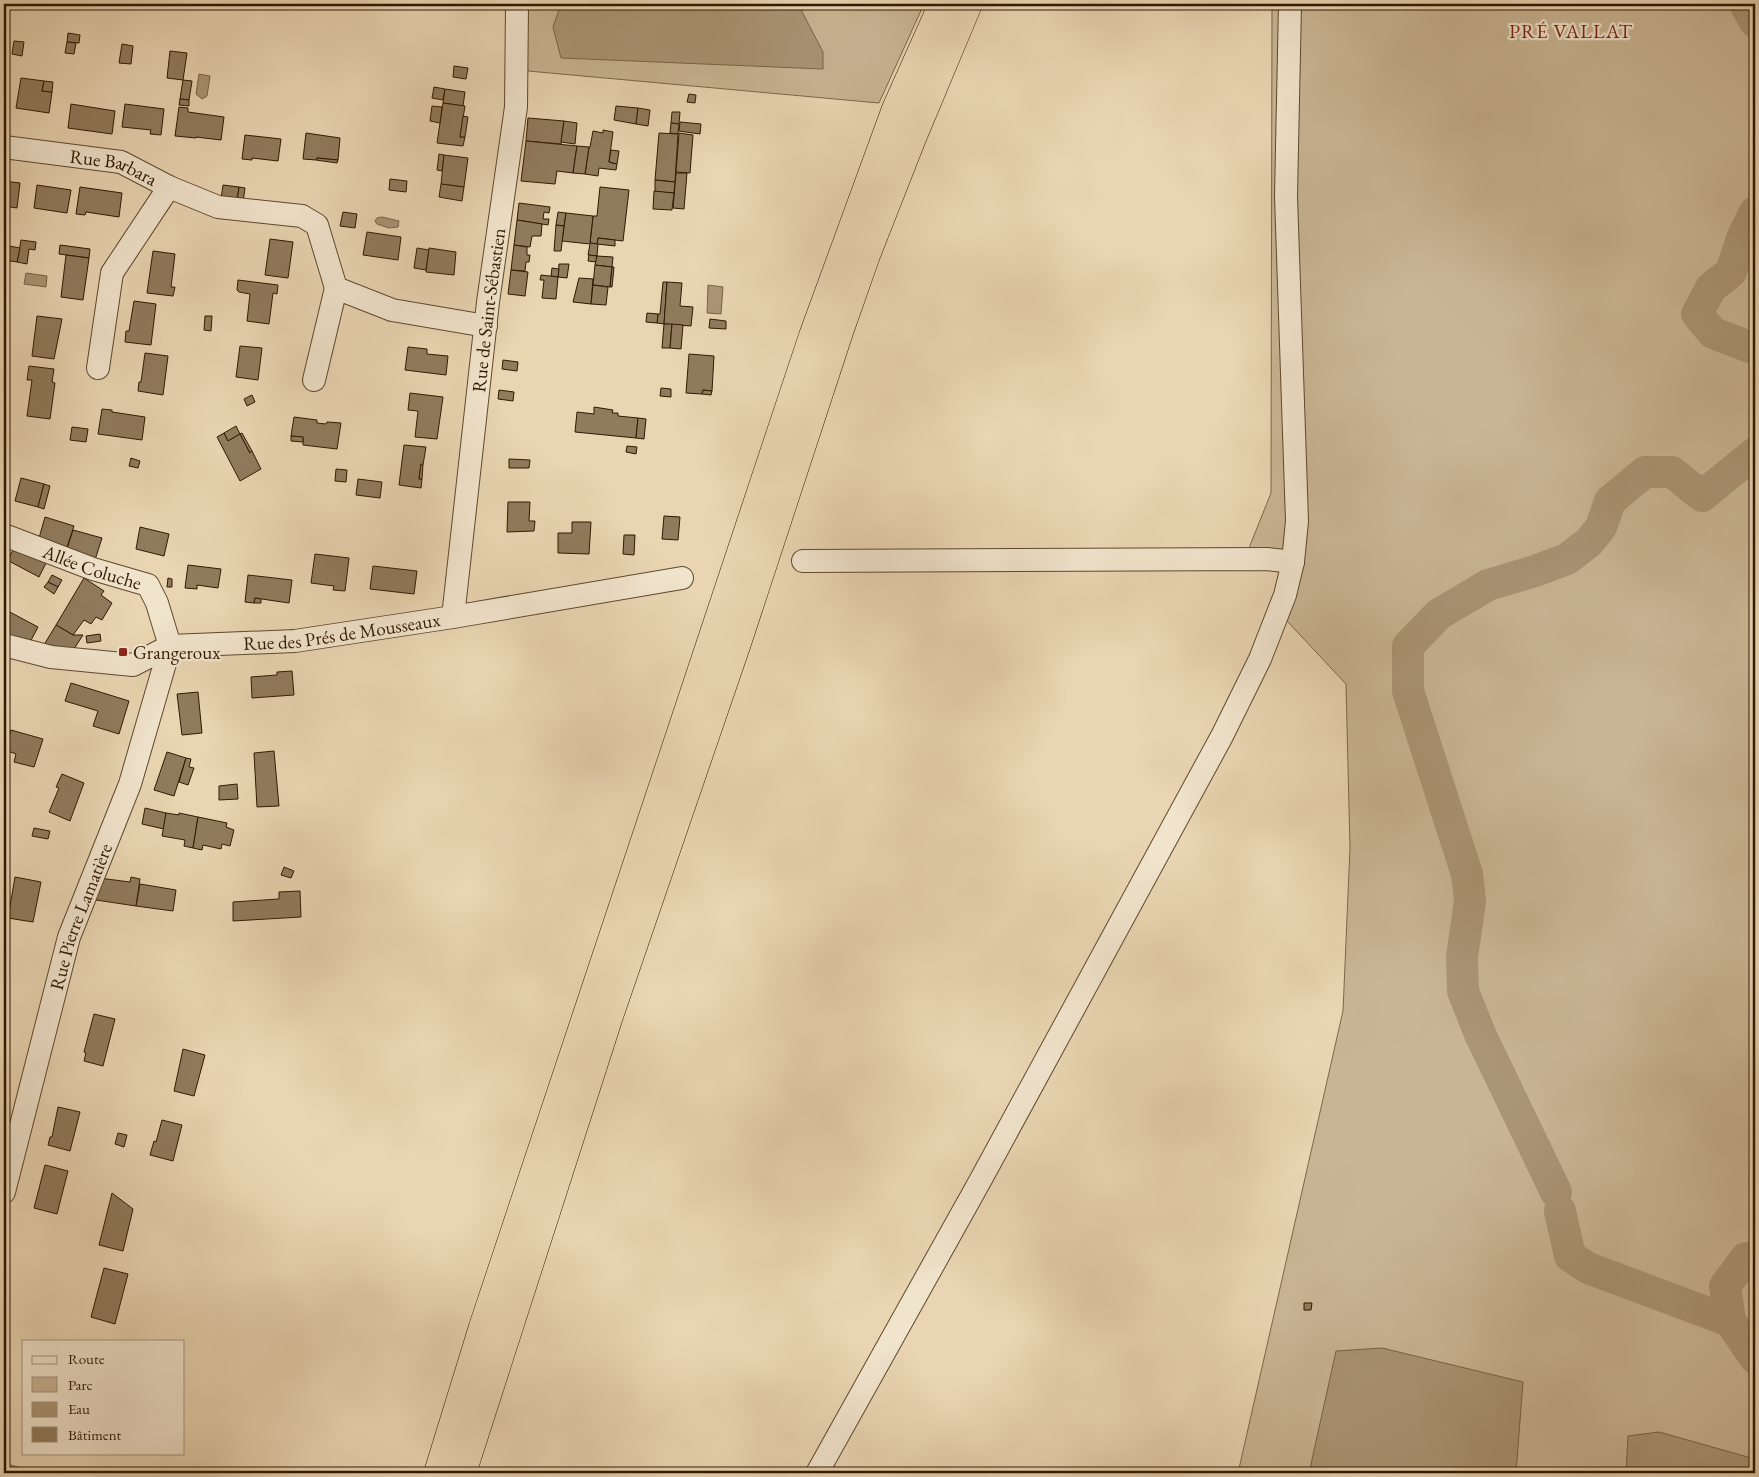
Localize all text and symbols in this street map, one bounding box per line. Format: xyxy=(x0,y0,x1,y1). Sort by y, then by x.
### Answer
district label: PRÉ VALLAT xyxy=(1509,18,1633,44)
street label: Rue Barbara xyxy=(68,143,162,192)
street label: Rue de Saint-Sébastien xyxy=(466,226,511,394)
street label: Allée Coluche xyxy=(38,538,145,595)
street label: Rue des Prés de Mousseaux xyxy=(243,606,443,656)
place label: Grangeroux xyxy=(133,640,221,665)
marker: Grangeroux xyxy=(117,646,129,658)
street label: Rue Pierre Lamatière xyxy=(43,840,118,993)
legend xyxy=(22,1340,185,1454)
text: Route xyxy=(68,1349,105,1368)
text: Parc xyxy=(68,1375,93,1394)
text: Eau xyxy=(68,1399,90,1418)
text: Bâtiment xyxy=(68,1425,122,1444)

